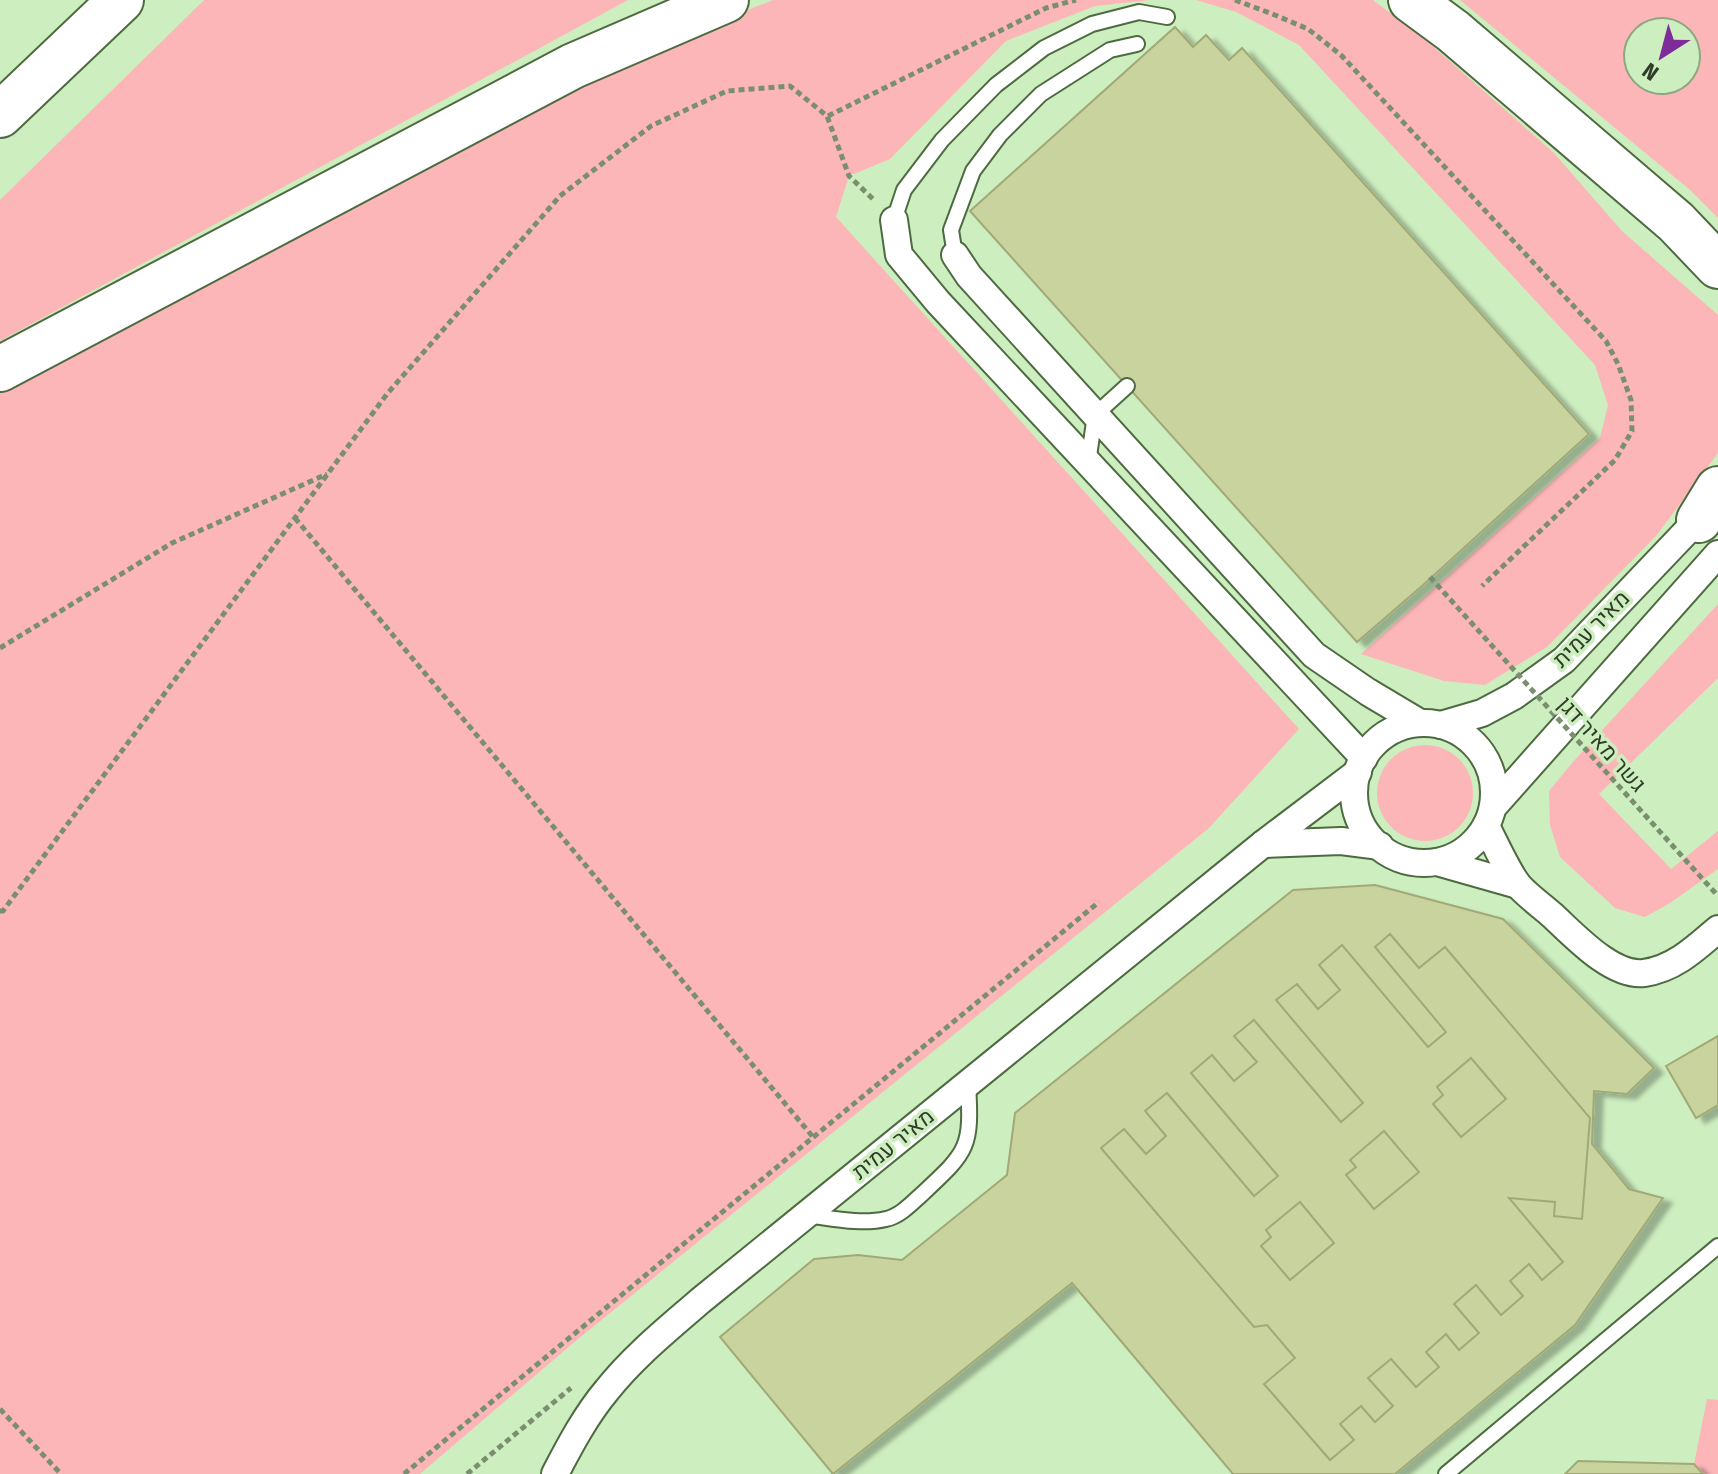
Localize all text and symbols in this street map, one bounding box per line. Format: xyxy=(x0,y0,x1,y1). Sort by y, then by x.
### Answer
north arrow xyxy=(1622,16,1702,96)
text: N xyxy=(1637,57,1664,87)
street label: מאיר עמית xyxy=(1547,585,1635,673)
street label: גשר מאיר דגן xyxy=(1552,691,1652,797)
street label: מאיר עמית xyxy=(847,1103,939,1185)

